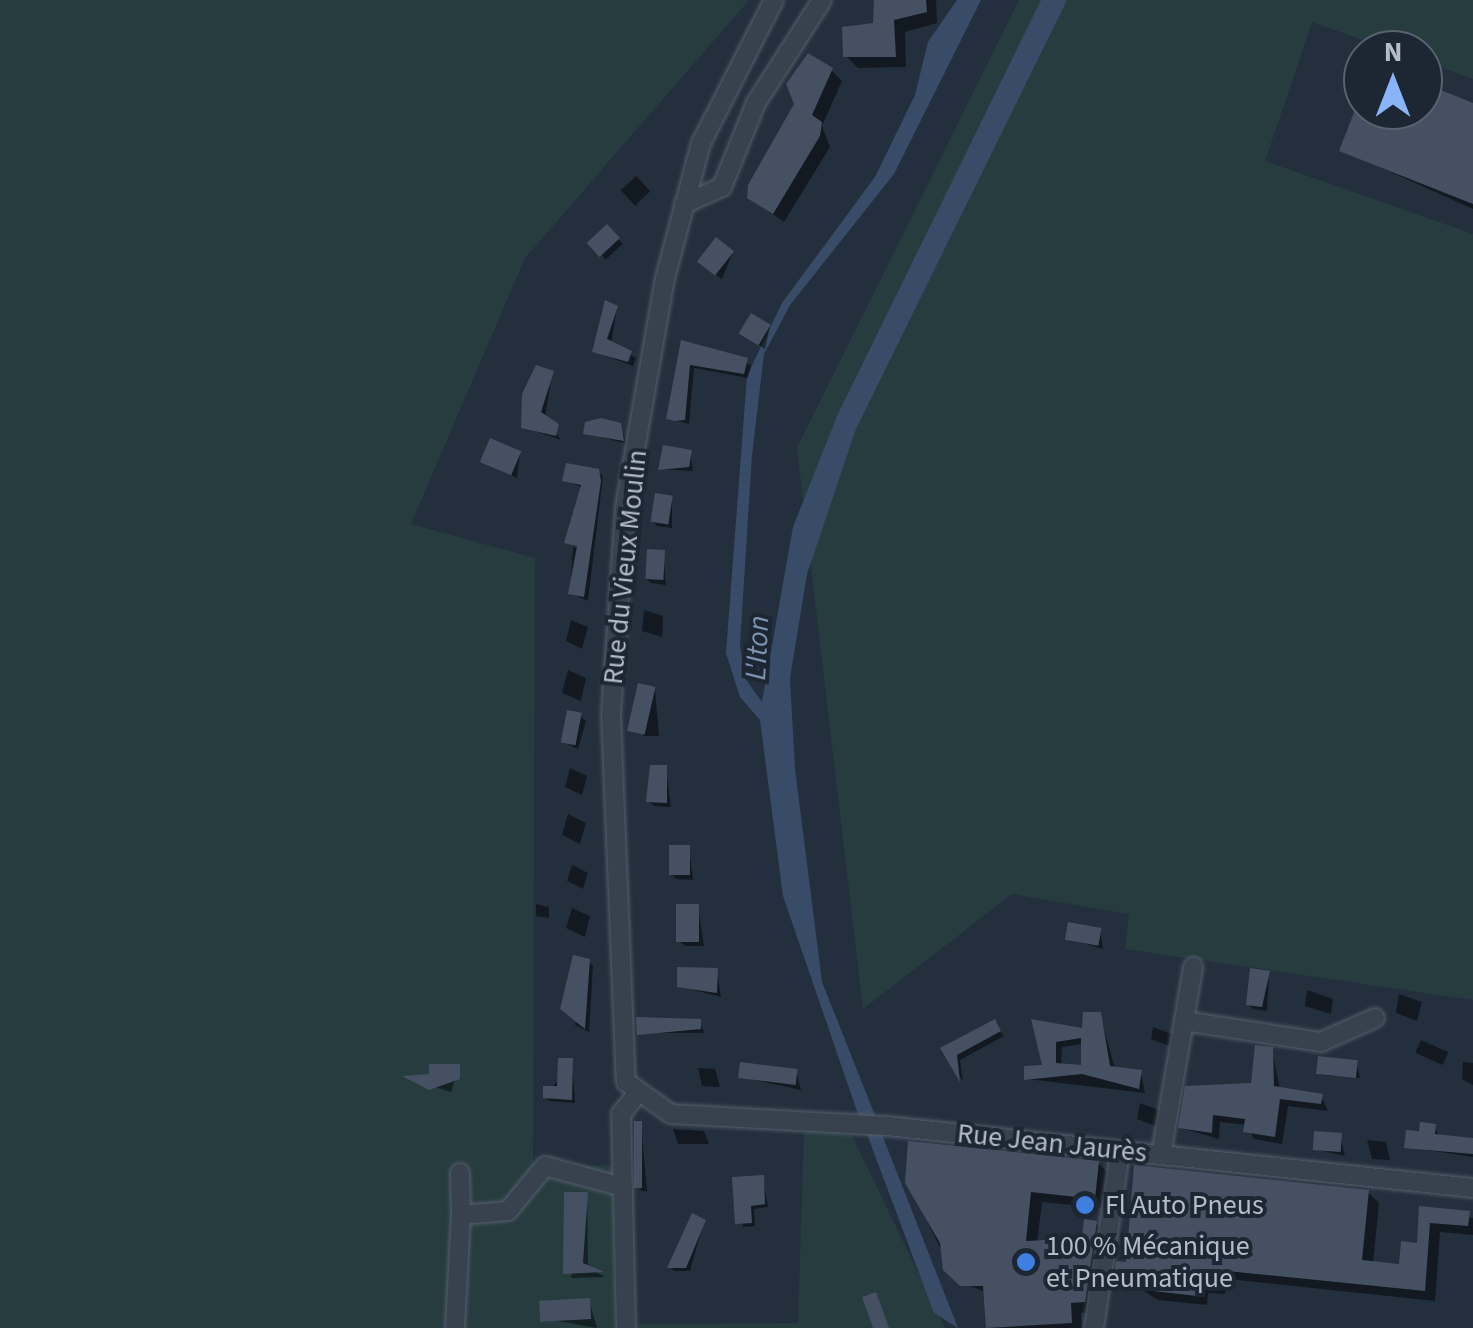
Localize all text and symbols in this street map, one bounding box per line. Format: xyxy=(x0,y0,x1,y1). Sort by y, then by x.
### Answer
north arrow xyxy=(1343,30,1443,130)
text: N xyxy=(1384,32,1402,72)
street label: Rue du Vieux Moulin xyxy=(596,448,654,686)
water label: L'Iton xyxy=(738,615,778,681)
street label: Rue Jean Jaurès xyxy=(956,1116,1148,1170)
place label: Fl Auto Pneus xyxy=(1105,1188,1264,1222)
marker: Fl Auto Pneus xyxy=(1074,1194,1096,1216)
place label: 100 % Mécanique et Pneumatique xyxy=(1046,1229,1250,1295)
marker: 100 % Mécanique et Pneumatique xyxy=(1015,1251,1037,1273)

